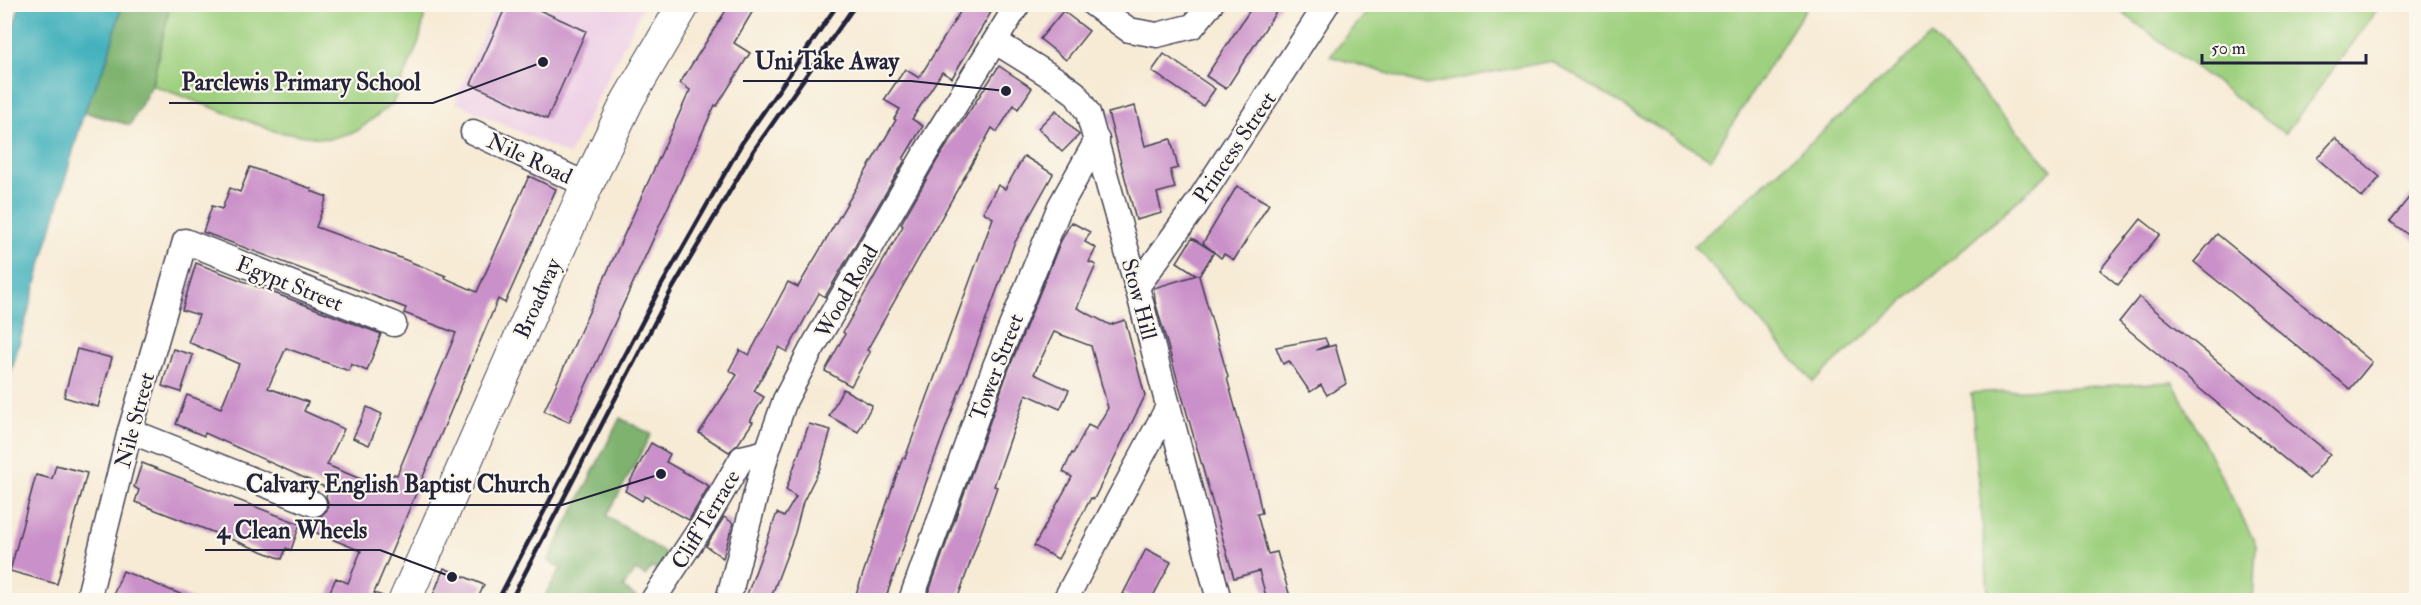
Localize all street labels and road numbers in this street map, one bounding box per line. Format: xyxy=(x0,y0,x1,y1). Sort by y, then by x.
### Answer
street label: Princess Street xyxy=(1187,86,1282,209)
street label: Nile Road xyxy=(483,127,577,191)
street label: Wood Road xyxy=(808,240,885,344)
street label: Egypt Street xyxy=(232,250,347,319)
street label: Broadway xyxy=(508,254,568,343)
street label: Stow Hill xyxy=(1115,255,1163,343)
street label: Tower Street xyxy=(964,310,1030,425)
street label: Nile Street xyxy=(109,369,161,471)
street label: Cliff Terrace xyxy=(665,465,746,574)

